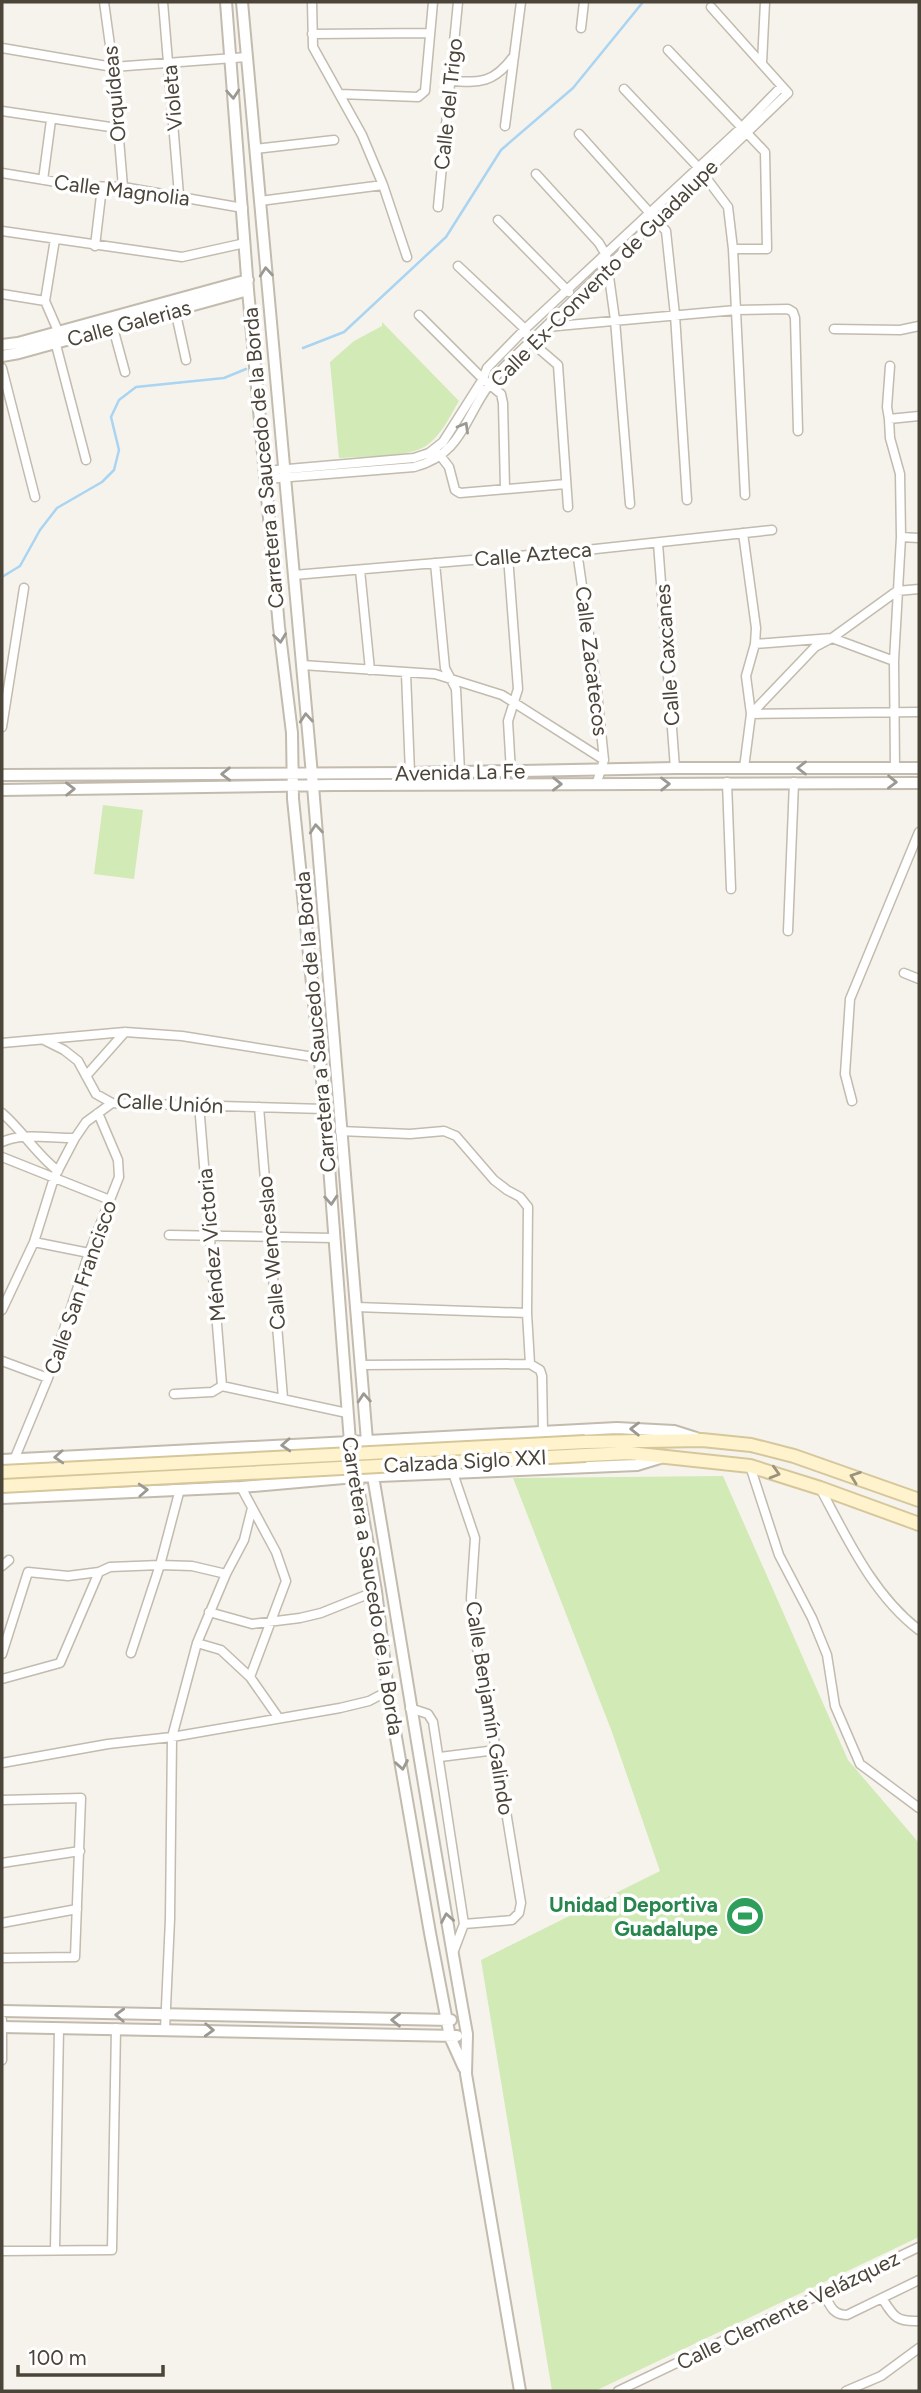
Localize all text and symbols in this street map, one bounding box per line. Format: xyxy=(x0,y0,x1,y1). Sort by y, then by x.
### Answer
street label: Calle del Trigo xyxy=(429,37,467,171)
street label: Orquídeas xyxy=(97,45,131,143)
street label: Violeta xyxy=(157,64,187,132)
one-way arrow xyxy=(225,89,240,100)
street label: Calle Ex-Convento de Guadalupe xyxy=(485,154,723,392)
street label: Calle Magnolia xyxy=(53,169,191,211)
one-way arrow xyxy=(259,266,274,277)
street label: Calle Galerias xyxy=(64,294,194,352)
street label: Carretera a Saucedo de la Borda xyxy=(237,306,289,610)
one-way arrow xyxy=(456,421,469,434)
street label: Calle Azteca xyxy=(473,536,593,572)
street label: Calle Caxcanes xyxy=(650,583,684,727)
street label: Calle Zacatecos xyxy=(570,585,614,737)
one-way arrow xyxy=(272,633,287,644)
one-way arrow xyxy=(299,712,314,724)
street label: Avenida La Fe xyxy=(395,758,525,786)
one-way arrow xyxy=(796,760,807,776)
one-way arrow xyxy=(220,766,230,782)
one-way arrow xyxy=(887,775,898,790)
one-way arrow xyxy=(659,776,670,791)
one-way arrow xyxy=(552,777,563,792)
one-way arrow xyxy=(65,782,76,797)
one-way arrow xyxy=(309,824,324,835)
street label: Carretera a Saucedo de la Borda xyxy=(289,870,341,1174)
street label: Calle Unión xyxy=(116,1088,224,1118)
street label: Méndez Victoria xyxy=(192,1167,230,1323)
street label: Calle Wenceslao xyxy=(252,1175,290,1331)
one-way arrow xyxy=(323,1195,338,1206)
street label: Calle San Francisco xyxy=(38,1197,122,1377)
one-way arrow xyxy=(357,1392,372,1403)
one-way arrow xyxy=(630,1421,641,1436)
street label: Carretera a Saucedo de la Borda xyxy=(337,1435,409,1737)
one-way arrow xyxy=(280,1438,291,1453)
street label: Calzada Siglo XXI xyxy=(383,1444,547,1478)
one-way arrow xyxy=(53,1450,64,1465)
one-way arrow xyxy=(769,1465,781,1480)
one-way arrow xyxy=(849,1472,861,1486)
one-way arrow xyxy=(138,1483,149,1498)
street label: Calle Benjamín Galindo xyxy=(461,1599,519,1817)
one-way arrow xyxy=(393,1759,408,1771)
place label: Unidad Deportiva Guadalupe xyxy=(549,1892,718,1941)
sports icon: Unidad Deportiva Guadalupe xyxy=(724,1895,766,1937)
one-way arrow xyxy=(440,1912,455,1924)
one-way arrow xyxy=(114,2007,125,2022)
one-way arrow xyxy=(390,2012,401,2028)
one-way arrow xyxy=(203,2023,214,2038)
street label: Calle Clemente Velázquez xyxy=(672,2245,904,2375)
scale bar xyxy=(18,2334,163,2378)
text: 100 m xyxy=(28,2345,87,2370)

